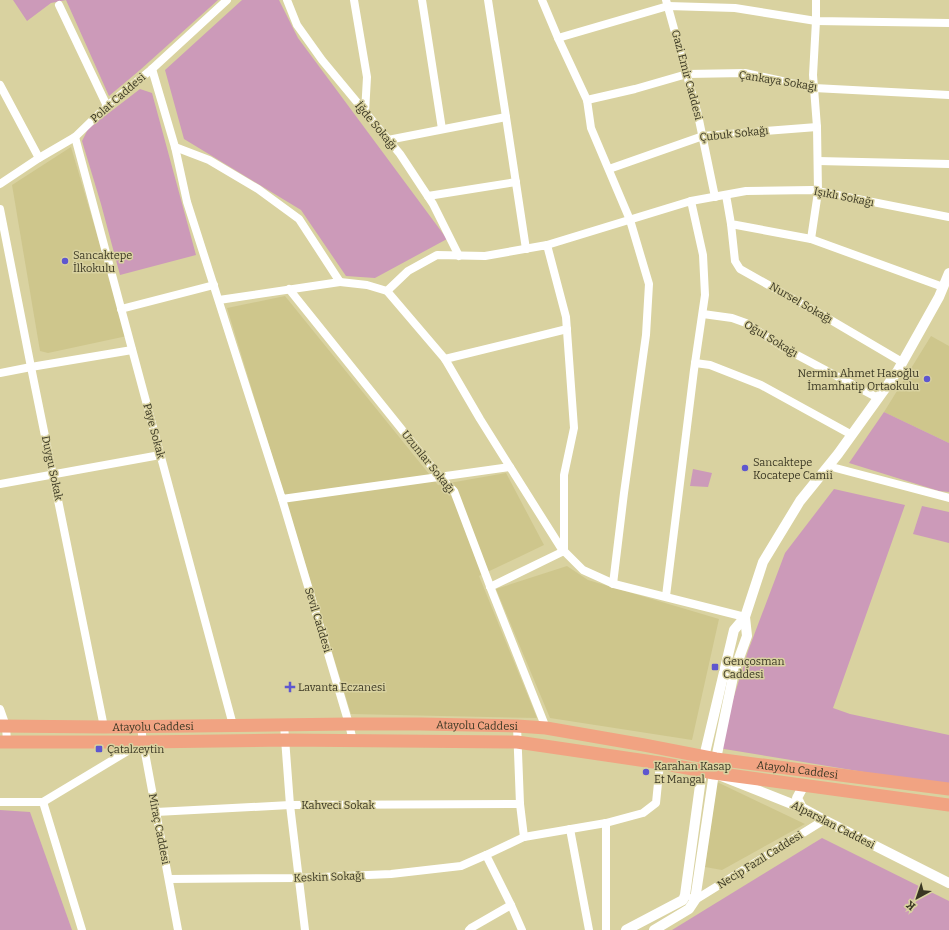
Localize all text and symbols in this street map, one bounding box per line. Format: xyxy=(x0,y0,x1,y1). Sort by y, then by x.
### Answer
street label: Gazi Emir Caddesi xyxy=(669,29,705,122)
street label: Çankaya Sokağı xyxy=(738,68,819,94)
street label: Polat Caddesi xyxy=(88,70,149,125)
street label: İğde Sokağı xyxy=(352,99,401,153)
street label: Çubuk Sokağı xyxy=(699,124,770,144)
street label: Işıklı Sokağı xyxy=(813,185,876,209)
place label: Sancaktepe İlkokulu xyxy=(73,249,132,275)
marker: Sancaktepe İlkokulu xyxy=(60,256,70,266)
street label: Nursel Sokağı xyxy=(767,280,836,327)
street label: Oğul Sokağı xyxy=(742,318,801,360)
place label: Nermin Ahmet Hasoğlu İmamhatip Ortaokulu xyxy=(797,367,919,393)
marker: Nermin Ahmet Hasoğlu İmamhatip Ortaokulu xyxy=(922,374,932,384)
street label: Paye Sokak xyxy=(140,402,168,461)
street label: Uzunlar Sokağı xyxy=(399,428,458,497)
street label: Duygu Sokak xyxy=(39,434,65,502)
place label: Sancaktepe Kocatepe Camii xyxy=(753,456,833,482)
marker: Sancaktepe Kocatepe Camii xyxy=(740,463,750,473)
street label: Sevil Caddesi xyxy=(302,586,334,655)
place label: Gençosman Caddesi xyxy=(723,655,785,681)
marker: Gençosman Caddesi xyxy=(710,662,720,672)
place label: Lavanta Eczanesi xyxy=(298,681,386,694)
marker: Lavanta Eczanesi xyxy=(285,682,295,692)
street label: Atayolu Caddesi xyxy=(436,718,519,733)
street label: Atayolu Caddesi xyxy=(112,719,195,733)
place label: Çatalzeytin xyxy=(107,743,164,756)
marker: Çatalzeytin xyxy=(94,744,104,754)
street label: Atayolu Caddesi xyxy=(756,758,839,781)
place label: Karahan Kasap Et Mangal xyxy=(654,760,732,786)
marker: Karahan Kasap Et Mangal xyxy=(641,767,651,777)
street label: Miraç Caddesi xyxy=(146,792,172,866)
street label: Alparslan Caddesi xyxy=(789,798,878,852)
street label: Kahveci Sokak xyxy=(301,799,375,812)
street label: Necip Fazıl Caddesi xyxy=(715,828,806,892)
street label: Keskin Sokağı xyxy=(293,869,365,885)
north arrow xyxy=(897,878,937,918)
text: K xyxy=(904,898,918,913)

